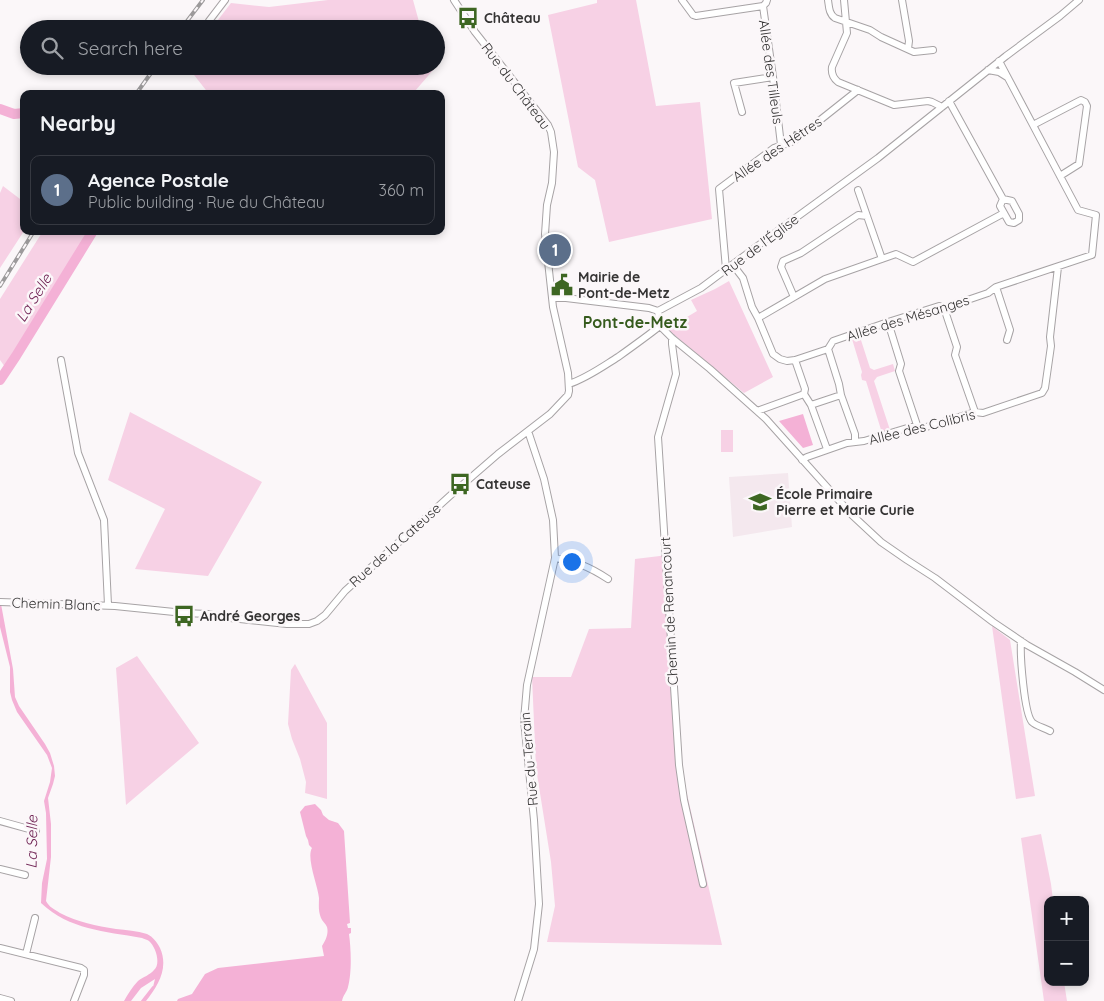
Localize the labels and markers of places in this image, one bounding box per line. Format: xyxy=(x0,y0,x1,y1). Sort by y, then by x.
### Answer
bus stop icon: Château xyxy=(455,5,481,31)
place label: Château xyxy=(484,9,541,27)
pin: 1 xyxy=(539,231,571,269)
place label: Mairie de Pont-de-Metz xyxy=(578,268,670,302)
public building icon: Mairie de Pont-de-Metz xyxy=(549,272,575,298)
bus stop icon: Cateuse xyxy=(447,471,473,497)
place label: Cateuse xyxy=(476,475,531,493)
place label: École Primaire Pierre et Marie Curie xyxy=(776,485,914,519)
school or university icon: École Primaire Pierre et Marie Curie xyxy=(747,489,773,515)
bus stop icon: André Georges xyxy=(171,603,197,629)
place label: André Georges xyxy=(200,607,301,625)

